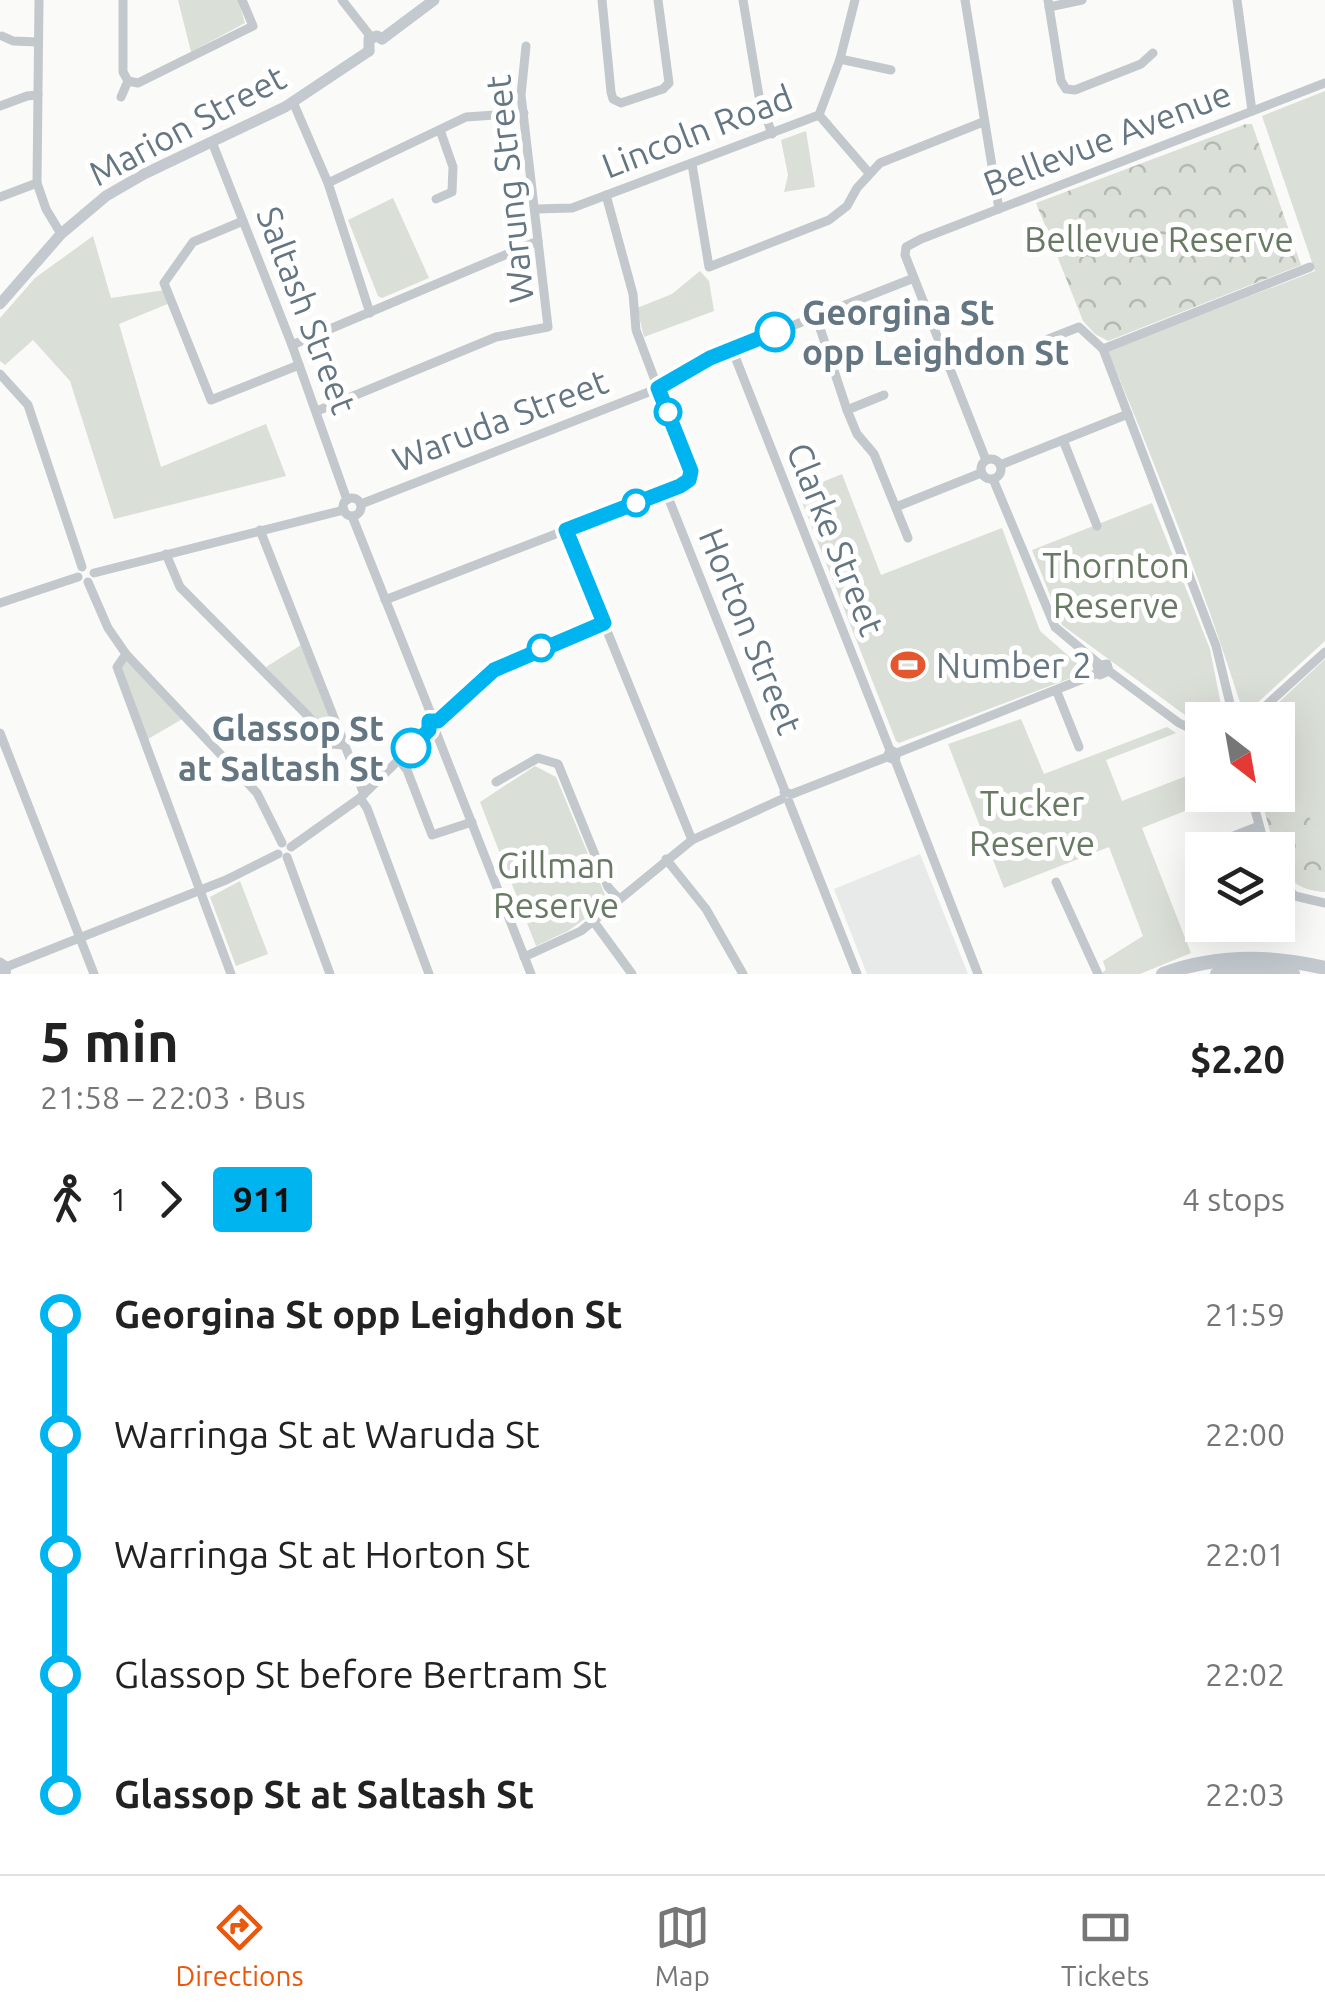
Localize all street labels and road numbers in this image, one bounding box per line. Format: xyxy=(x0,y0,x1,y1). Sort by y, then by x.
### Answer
street label: Marion Street xyxy=(82,56,292,193)
street label: Bellevue Avenue xyxy=(978,72,1236,204)
street label: Warung Street xyxy=(477,73,541,305)
street label: Lincoln Road xyxy=(596,76,798,186)
street label: Saltash Street xyxy=(249,201,365,419)
street label: Waruda Street xyxy=(387,361,613,479)
street label: Clarke Street xyxy=(779,437,893,641)
street label: Horton Street xyxy=(692,522,810,740)

